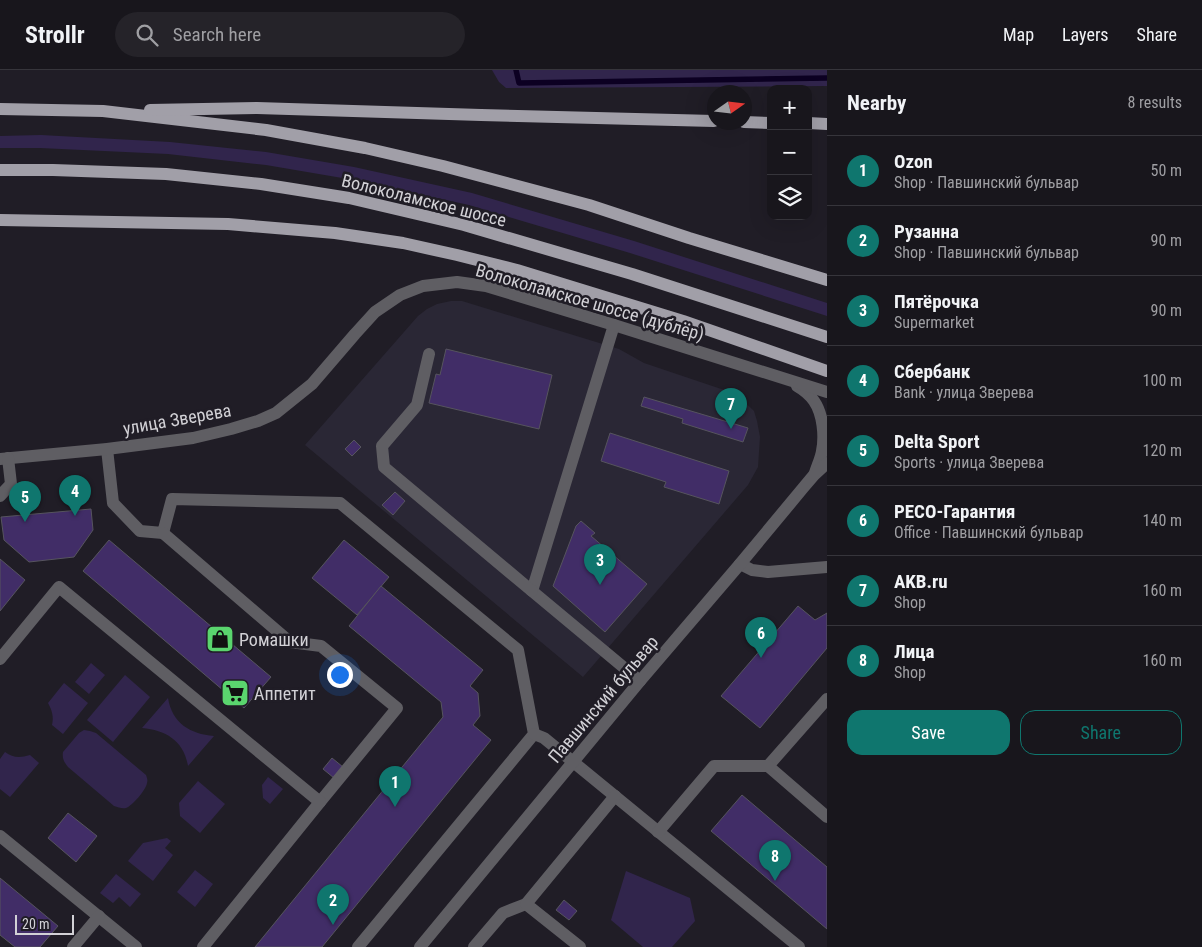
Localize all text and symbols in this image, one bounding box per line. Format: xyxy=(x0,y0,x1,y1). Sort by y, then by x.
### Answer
search box xyxy=(115,12,465,57)
text: Strollr xyxy=(25,21,85,49)
icon: search xyxy=(133,21,161,49)
text: Search here xyxy=(173,23,261,46)
text: Map xyxy=(1003,24,1034,45)
text: Layers xyxy=(1062,24,1109,45)
text: Share xyxy=(1137,24,1177,45)
north arrow xyxy=(707,85,752,130)
map controls xyxy=(767,85,812,220)
button: + xyxy=(767,85,812,130)
text: Nearby xyxy=(847,91,906,115)
text: 8 results xyxy=(1127,93,1182,112)
button: − xyxy=(767,130,812,175)
text: Ozon xyxy=(894,150,933,173)
text: 1 xyxy=(859,161,867,180)
text: 50 m xyxy=(1150,161,1182,180)
street label: Волоколамское шоссе xyxy=(340,169,508,231)
text: Shop · Павшинский бульвар xyxy=(894,173,1079,192)
button: layers xyxy=(767,175,812,220)
text: Рузанна xyxy=(894,220,959,243)
text: 2 xyxy=(859,231,867,250)
text: 90 m xyxy=(1150,231,1182,250)
text: Shop · Павшинский бульвар xyxy=(894,243,1079,262)
street label: Волоколамское шоссе (дублёр) xyxy=(473,259,707,346)
text: Пятёрочка xyxy=(894,290,979,313)
text: 3 xyxy=(859,301,867,320)
text: 90 m xyxy=(1150,301,1182,320)
text: Supermarket xyxy=(894,313,974,332)
text: Сбербанк xyxy=(894,360,970,383)
text: 4 xyxy=(859,371,867,390)
text: 100 m xyxy=(1143,371,1182,390)
text: Bank · улица Зверева xyxy=(894,383,1034,402)
pin: 7 xyxy=(715,388,747,429)
street label: улица Зверева xyxy=(121,399,233,439)
text: Delta Sport xyxy=(894,430,979,453)
text: 5 xyxy=(859,441,867,460)
text: 120 m xyxy=(1143,441,1182,460)
text: Sports · улица Зверева xyxy=(894,453,1044,472)
pin: 4 xyxy=(59,475,91,516)
pin: 5 xyxy=(9,481,41,522)
text: РЕСО-Гарантия xyxy=(894,500,1015,523)
text: 6 xyxy=(859,511,867,530)
text: 140 m xyxy=(1143,511,1182,530)
text: Office · Павшинский бульвар xyxy=(894,523,1083,542)
pin: 3 xyxy=(584,544,616,585)
text: AKB.ru xyxy=(894,570,948,593)
text: 7 xyxy=(859,581,867,600)
text: 160 m xyxy=(1143,581,1182,600)
text: Shop xyxy=(894,593,926,612)
pin: 6 xyxy=(745,617,777,658)
shop icon: Ромашки xyxy=(205,624,235,654)
place label: Ромашки xyxy=(239,629,309,650)
street label: Павшинский бульвар xyxy=(544,631,662,767)
text: Лица xyxy=(894,640,934,663)
text: 8 xyxy=(859,651,867,670)
text: 160 m xyxy=(1143,651,1182,670)
your location xyxy=(327,662,353,688)
text: Shop xyxy=(894,663,926,682)
supermarket icon: Аппетит xyxy=(220,678,250,708)
place label: Аппетит xyxy=(254,683,316,704)
button: Save xyxy=(847,710,1010,755)
button: Share xyxy=(1020,710,1182,755)
pin: 1 xyxy=(379,766,411,807)
pin: 8 xyxy=(759,840,791,881)
pin: 2 xyxy=(317,884,349,925)
scale bar xyxy=(15,912,74,935)
text: 20 m xyxy=(22,916,50,932)

